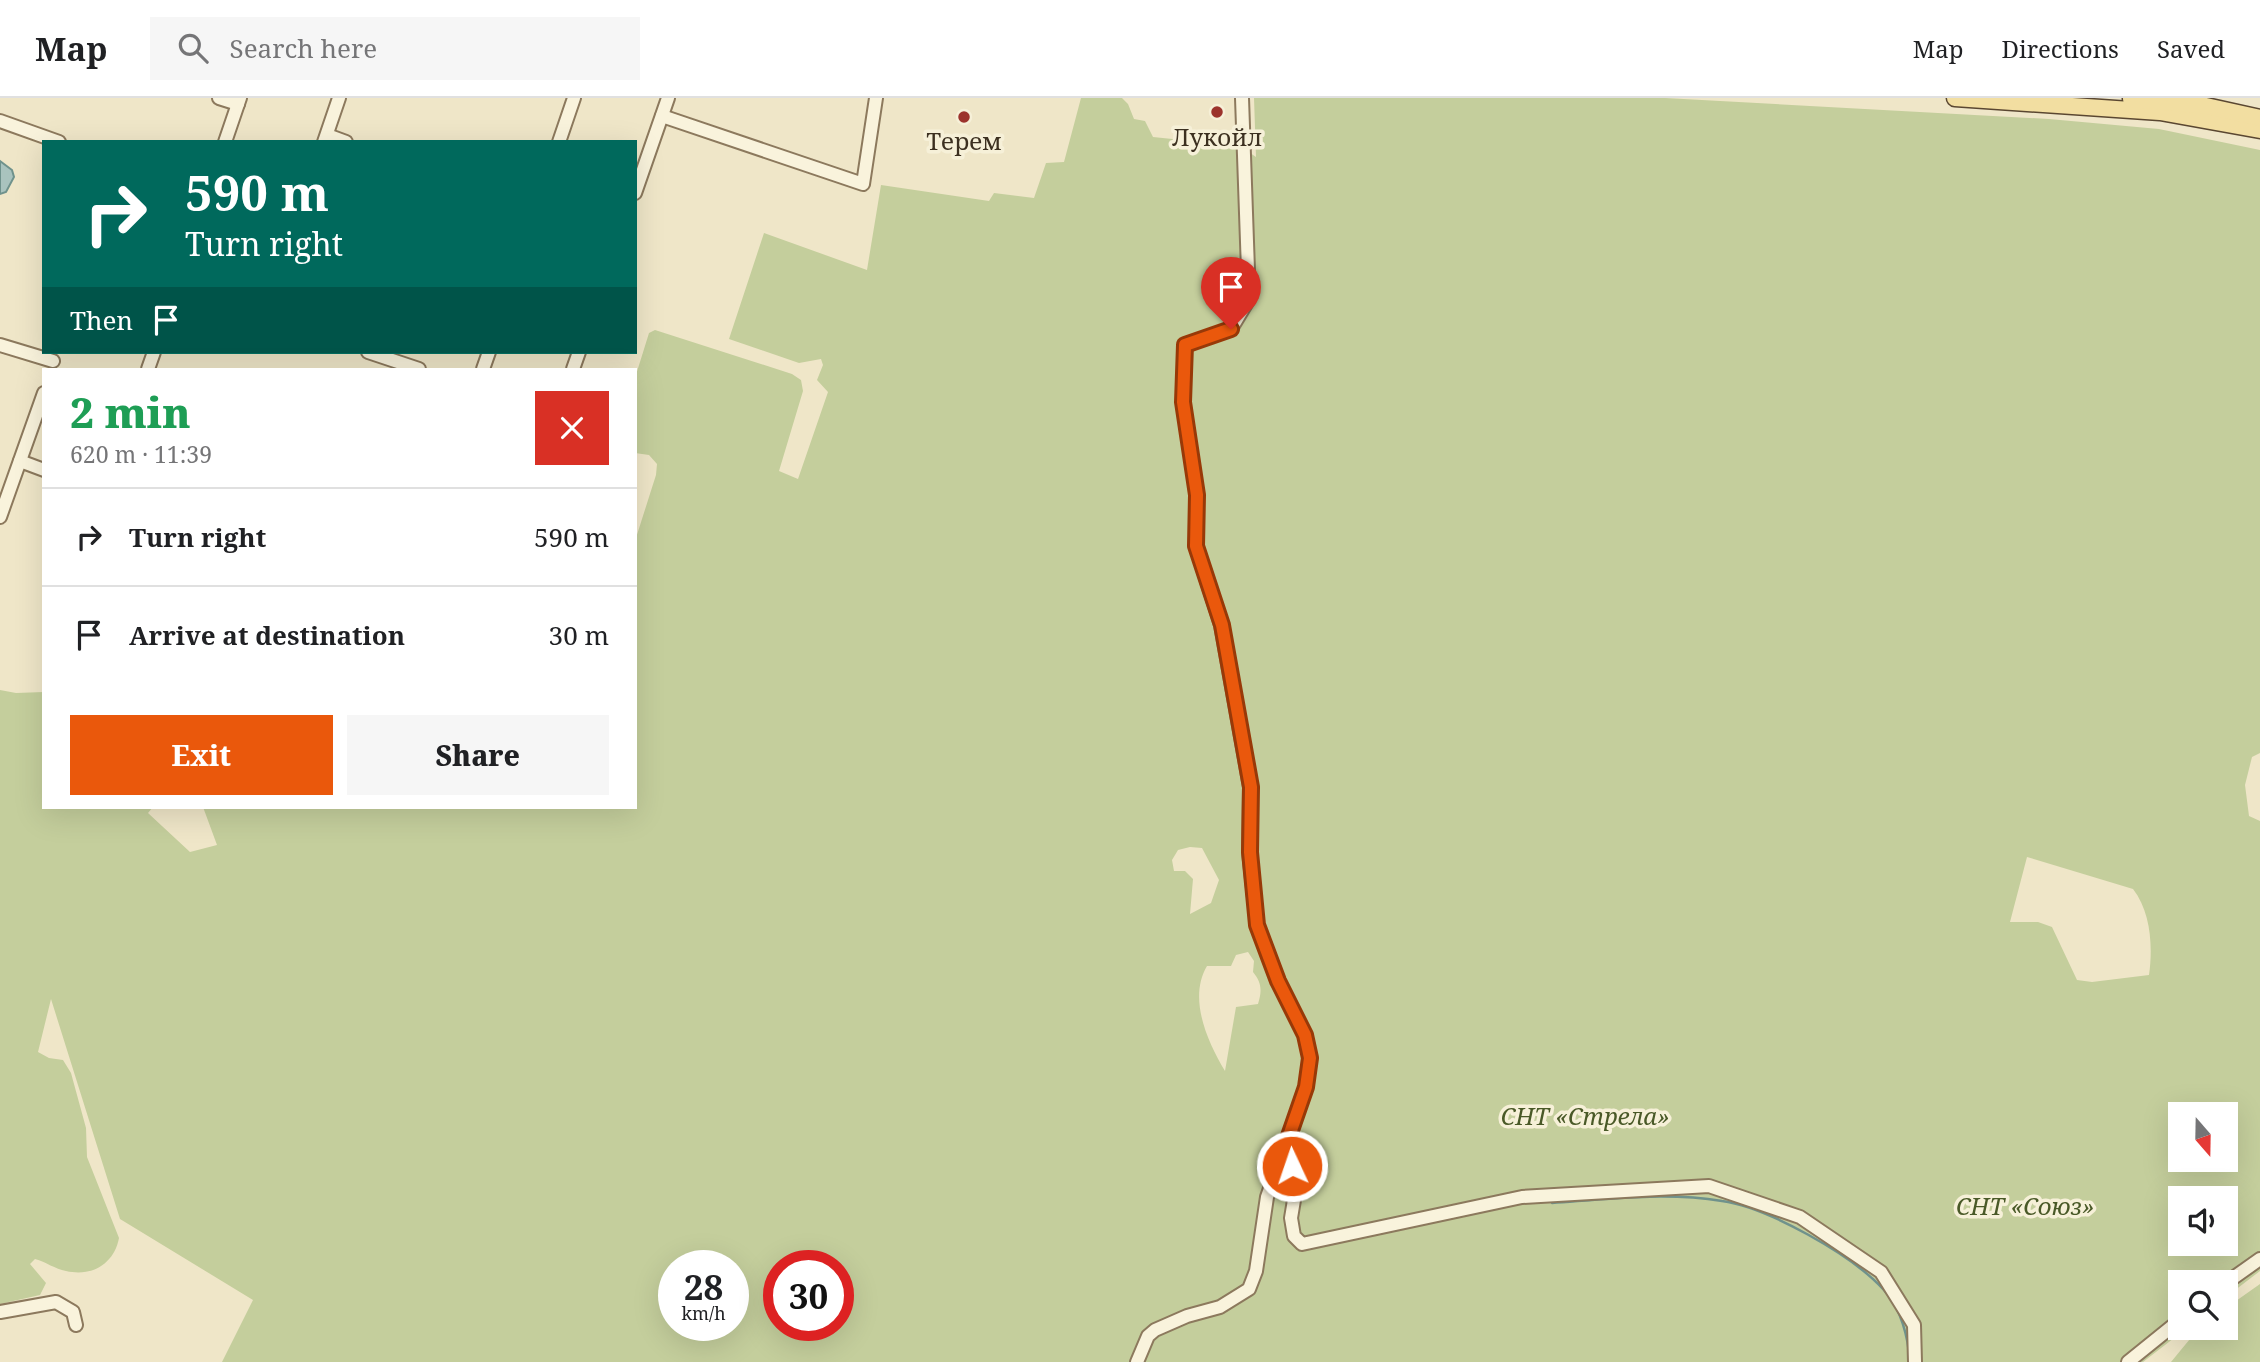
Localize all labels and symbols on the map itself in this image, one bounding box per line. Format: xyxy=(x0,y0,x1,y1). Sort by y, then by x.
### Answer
marker: Лукойл xyxy=(1209,104,1225,120)
marker: Терем xyxy=(956,109,972,125)
place label: Лукойл xyxy=(1172,120,1262,153)
place label: Терем xyxy=(926,124,1002,157)
pin xyxy=(1201,257,1261,329)
park label: СНТ «Стрела» xyxy=(1500,1099,1670,1132)
north arrow xyxy=(2168,1102,2238,1172)
position arrow xyxy=(1255,1129,1329,1203)
park label: СНТ «Союз» xyxy=(1956,1189,2094,1222)
speed limit sign: 30 xyxy=(763,1250,854,1341)

